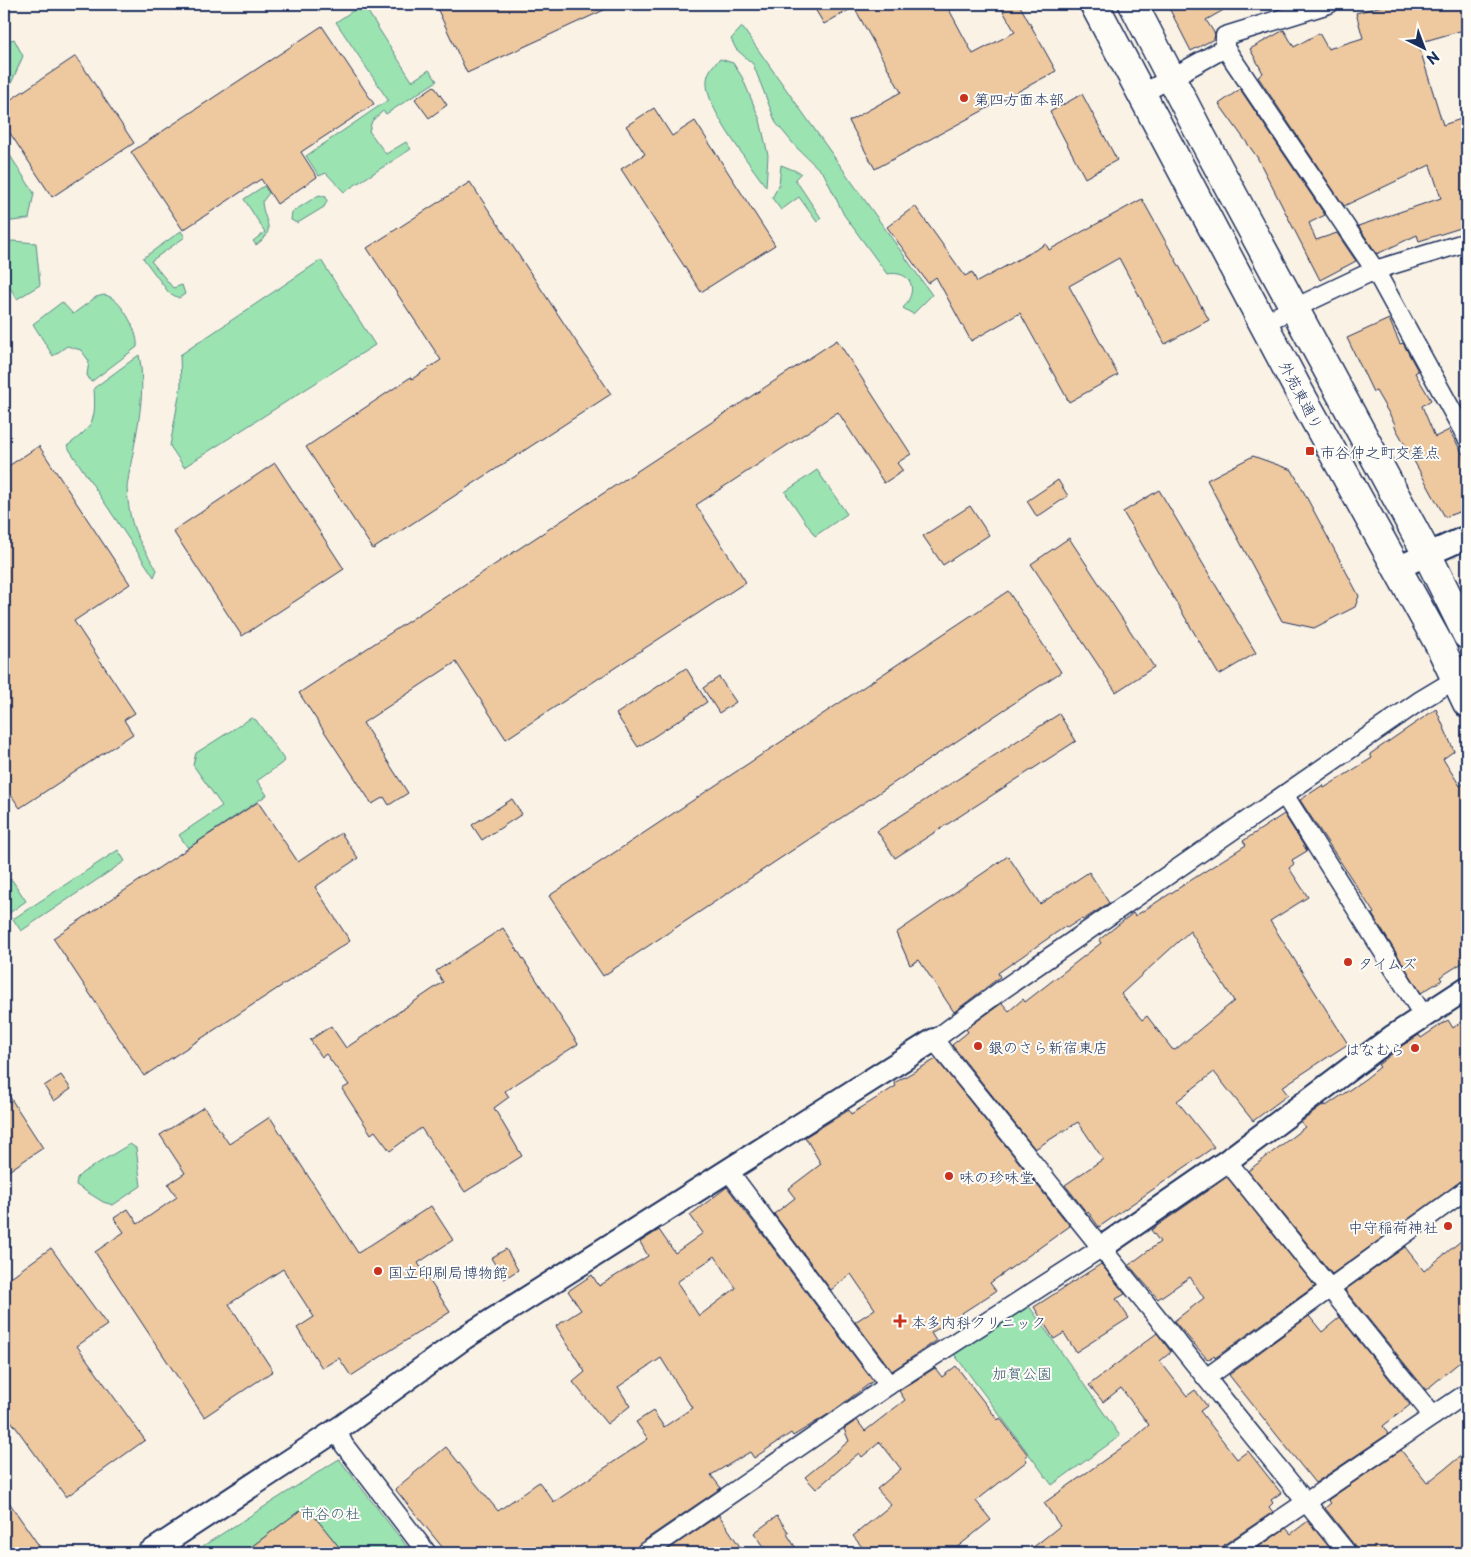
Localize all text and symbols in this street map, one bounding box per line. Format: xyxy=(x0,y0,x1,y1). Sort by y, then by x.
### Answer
north arrow xyxy=(1398,22,1448,72)
text: N xyxy=(1422,47,1444,70)
place label: 第四方面本部 xyxy=(974,87,1064,110)
marker: 第四方面本部 xyxy=(958,92,970,104)
street label: 外苑東通り xyxy=(1274,356,1330,434)
place label: 市谷仲之町交差点 xyxy=(1320,440,1440,463)
marker: 市谷仲之町交差点 xyxy=(1304,445,1316,457)
place label: タイムズ xyxy=(1358,951,1417,974)
marker: タイムズ xyxy=(1342,956,1354,968)
place label: 銀のさら新宿東店 xyxy=(988,1035,1108,1058)
place label: はなむら xyxy=(1345,1037,1405,1060)
marker: 銀のさら新宿東店 xyxy=(972,1040,984,1052)
marker: はなむら xyxy=(1409,1042,1421,1054)
place label: 味の珍味堂 xyxy=(959,1165,1034,1188)
marker: 味の珍味堂 xyxy=(943,1170,955,1182)
place label: 中守稲荷神社 xyxy=(1348,1215,1438,1238)
marker: 中守稲荷神社 xyxy=(1442,1220,1454,1232)
place label: 国立印刷局博物館 xyxy=(388,1260,508,1283)
marker: 国立印刷局博物館 xyxy=(372,1265,384,1277)
place label: 本多内科クリニック xyxy=(911,1310,1046,1333)
marker: 本多内科クリニック xyxy=(893,1314,907,1328)
park label: 加賀公園 xyxy=(992,1361,1052,1384)
park label: 市谷の杜 xyxy=(300,1501,360,1524)

